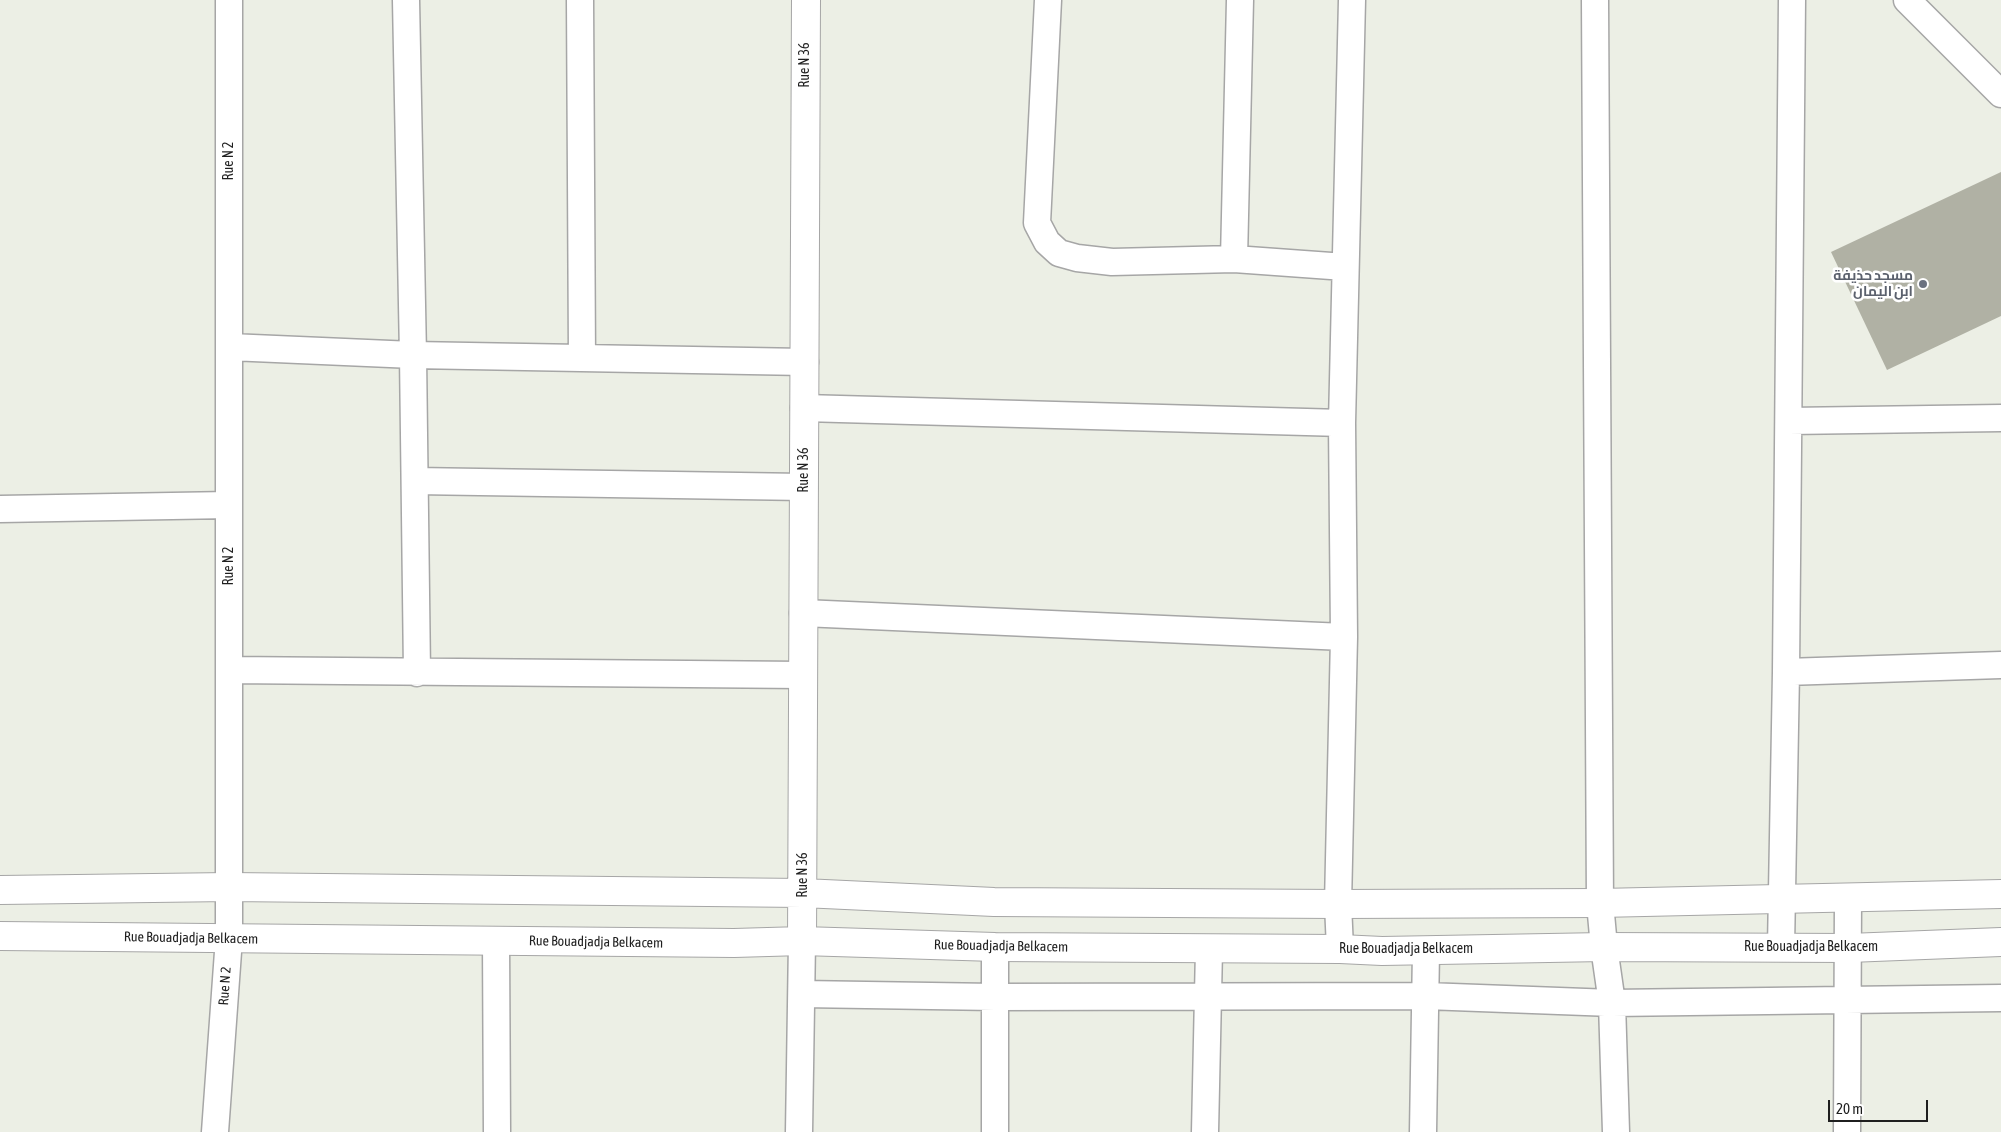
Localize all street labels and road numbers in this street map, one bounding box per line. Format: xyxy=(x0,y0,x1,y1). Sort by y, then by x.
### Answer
street label: Rue N 36 xyxy=(797,42,813,88)
street label: Rue N 2 xyxy=(221,142,237,180)
street label: Rue N 36 xyxy=(796,447,812,493)
street label: Rue N 2 xyxy=(221,547,237,585)
street label: Rue N 36 xyxy=(795,852,811,898)
street label: Rue Bouadjadja Belkacem xyxy=(124,928,258,948)
street label: Rue Bouadjadja Belkacem xyxy=(529,932,663,952)
street label: Rue Bouadjadja Belkacem xyxy=(934,936,1068,956)
street label: Rue Bouadjadja Belkacem xyxy=(1744,939,1878,955)
street label: Rue Bouadjadja Belkacem xyxy=(1339,941,1473,957)
street label: Rue N 2 xyxy=(215,966,235,1006)

